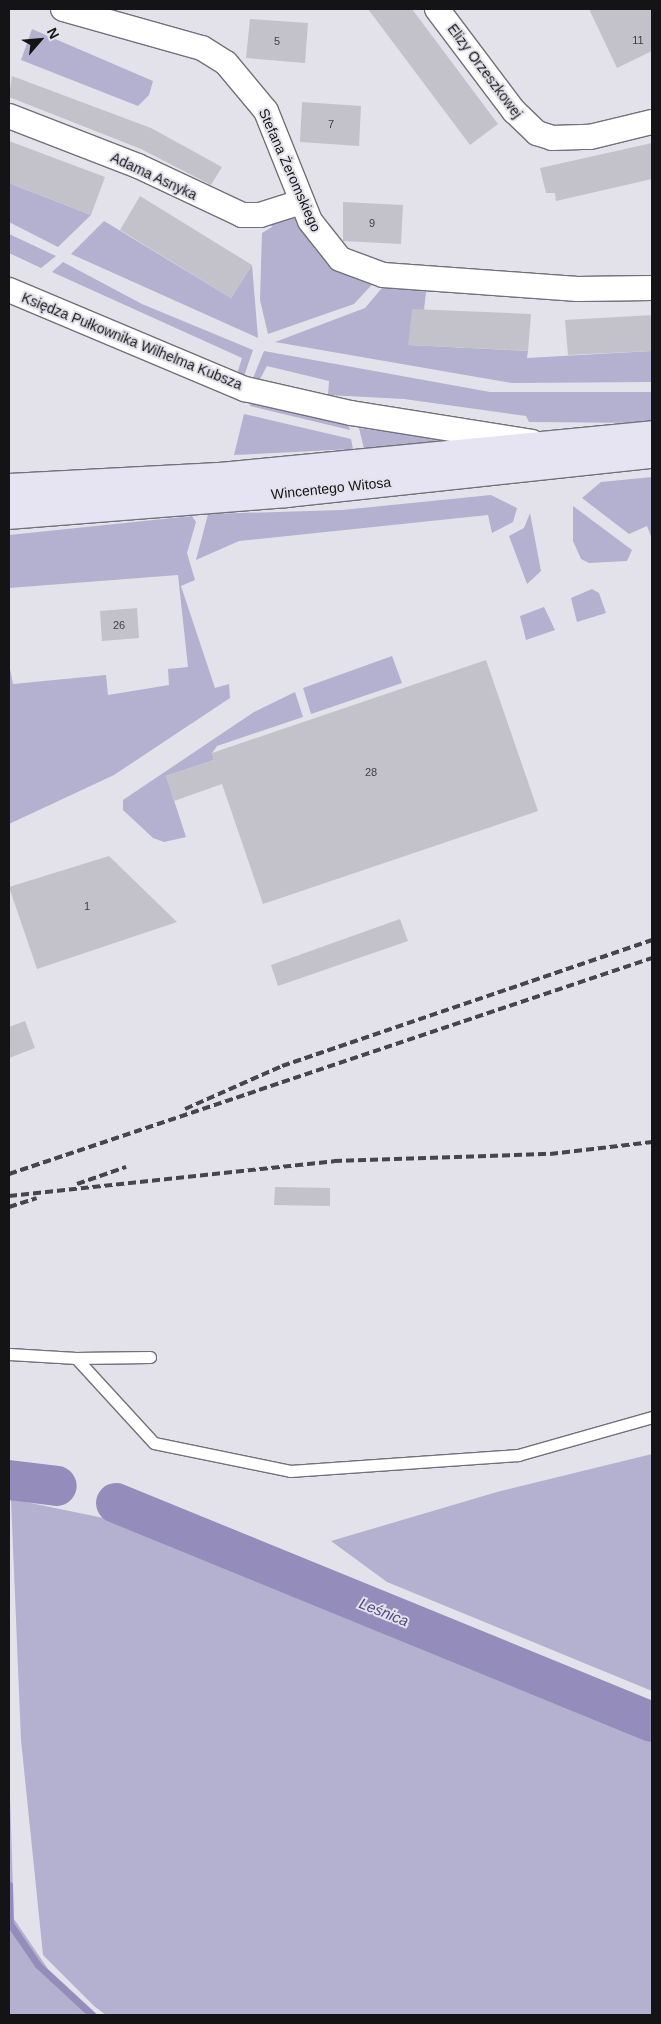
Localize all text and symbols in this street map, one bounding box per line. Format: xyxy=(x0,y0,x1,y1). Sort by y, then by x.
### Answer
north arrow xyxy=(15,15,65,65)
street label: Elizy Orzeszkowej xyxy=(444,21,526,121)
text: N xyxy=(44,25,63,41)
house number: 11 xyxy=(632,33,644,47)
house number: 5 xyxy=(274,34,280,48)
street label: Stefana Żeromskiego xyxy=(255,106,325,234)
house number: 7 xyxy=(328,117,334,131)
street label: Adama Asnyka xyxy=(108,148,200,204)
house number: 9 xyxy=(369,216,375,230)
street label: Księdza Pułkownika Wilhelma Kubsza xyxy=(19,289,245,393)
street label: Wincentego Witosa xyxy=(270,473,392,503)
house number: 26 xyxy=(113,618,125,632)
house number: 28 xyxy=(365,765,377,779)
house number: 1 xyxy=(84,899,90,913)
water label: Leśnica xyxy=(357,1594,411,1630)

